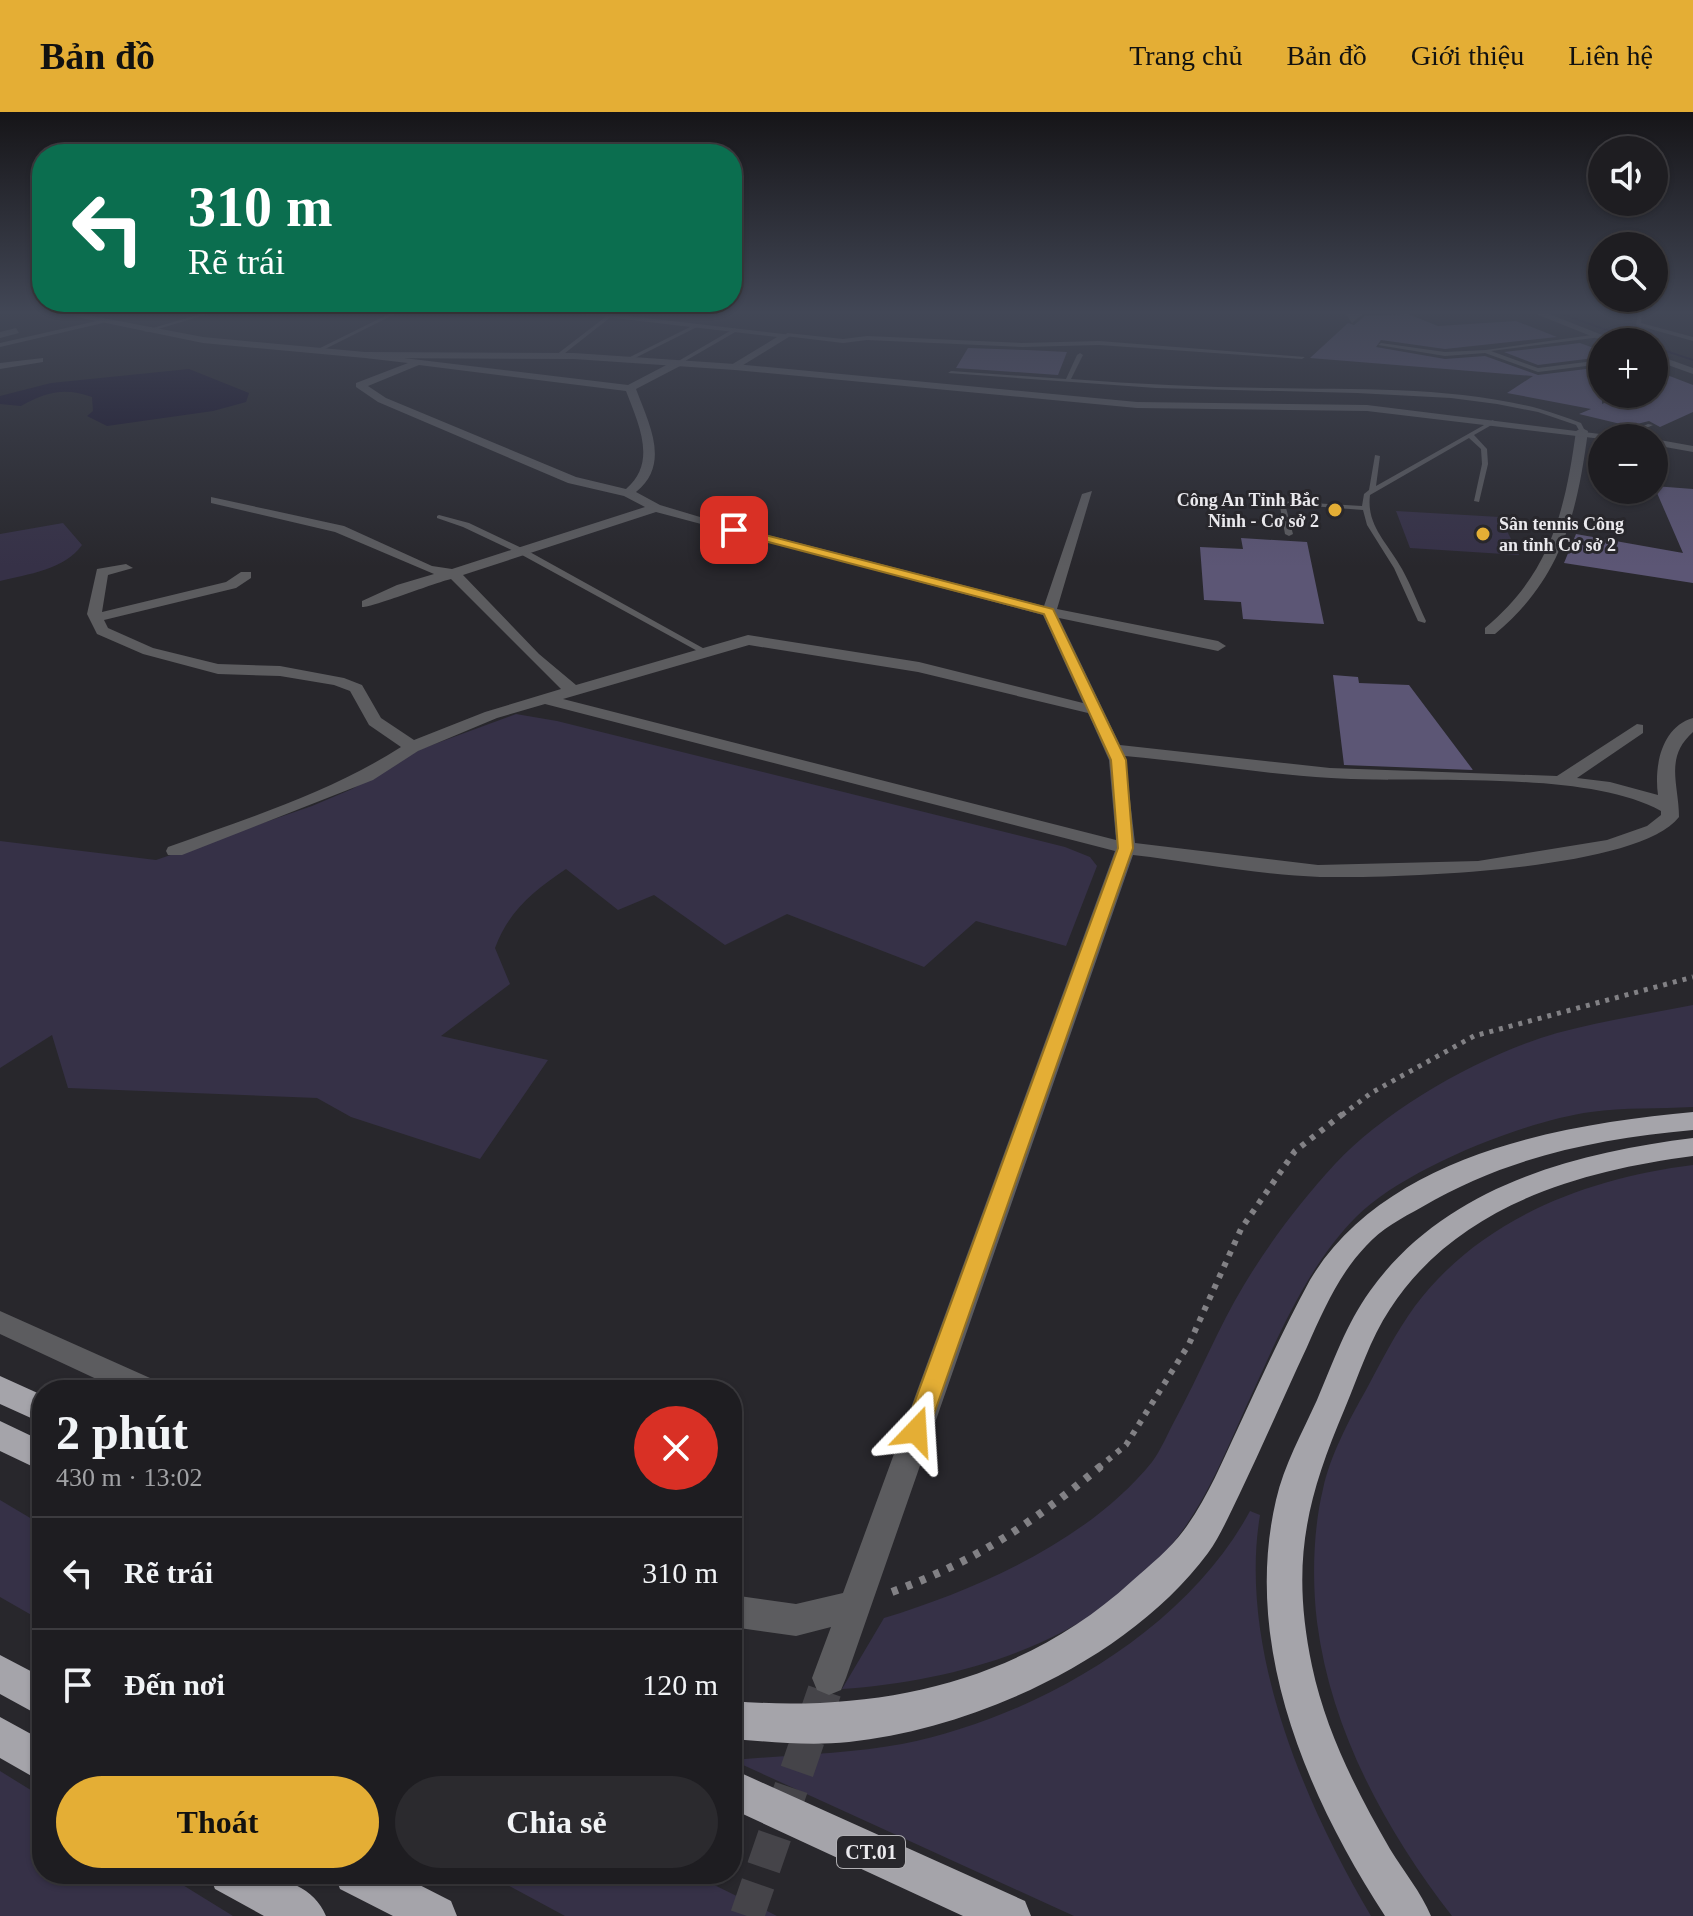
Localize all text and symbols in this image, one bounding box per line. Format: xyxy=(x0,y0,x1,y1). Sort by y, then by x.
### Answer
text: Bản đồ xyxy=(40,35,155,77)
text: Trang chủ xyxy=(1129,40,1243,71)
text: Bản đồ xyxy=(1287,40,1367,71)
text: Giới thiệu xyxy=(1411,40,1524,71)
text: Liên hệ xyxy=(1568,40,1653,71)
map controls xyxy=(1588,136,1668,504)
button: sound xyxy=(1588,136,1668,216)
icon: left xyxy=(56,176,160,280)
text: 310 m xyxy=(188,176,333,238)
button: search xyxy=(1588,232,1668,312)
text: Rẽ trái xyxy=(188,242,285,282)
button: + xyxy=(1588,328,1668,408)
button: − xyxy=(1588,424,1668,504)
place label: Công An Tỉnh Bắc Ninh - Cơ sở 2 xyxy=(1177,490,1319,531)
pin xyxy=(700,496,768,564)
marker: Công An Tỉnh Bắc Ninh - Cơ sở 2 xyxy=(1326,501,1344,519)
icon: arrive xyxy=(712,508,756,552)
place label: Sân tennis Công an tỉnh Cơ sở 2 xyxy=(1499,514,1624,555)
marker: Sân tennis Công an tỉnh Cơ sở 2 xyxy=(1474,525,1492,543)
position arrow xyxy=(874,1389,958,1473)
text: 2 phút xyxy=(56,1406,188,1459)
button: close xyxy=(634,1406,718,1490)
text: 430 m · 13:02 xyxy=(56,1463,203,1492)
icon: left xyxy=(56,1551,100,1595)
text: Rẽ trái xyxy=(124,1556,213,1589)
text: 310 m xyxy=(642,1556,718,1589)
icon: arrive xyxy=(56,1663,100,1707)
text: Đến nơi xyxy=(124,1668,225,1701)
text: 120 m xyxy=(642,1668,718,1701)
button: Thoát xyxy=(56,1776,379,1868)
button: Chia sẻ xyxy=(395,1776,718,1868)
road number: CT.01 xyxy=(837,1836,905,1868)

